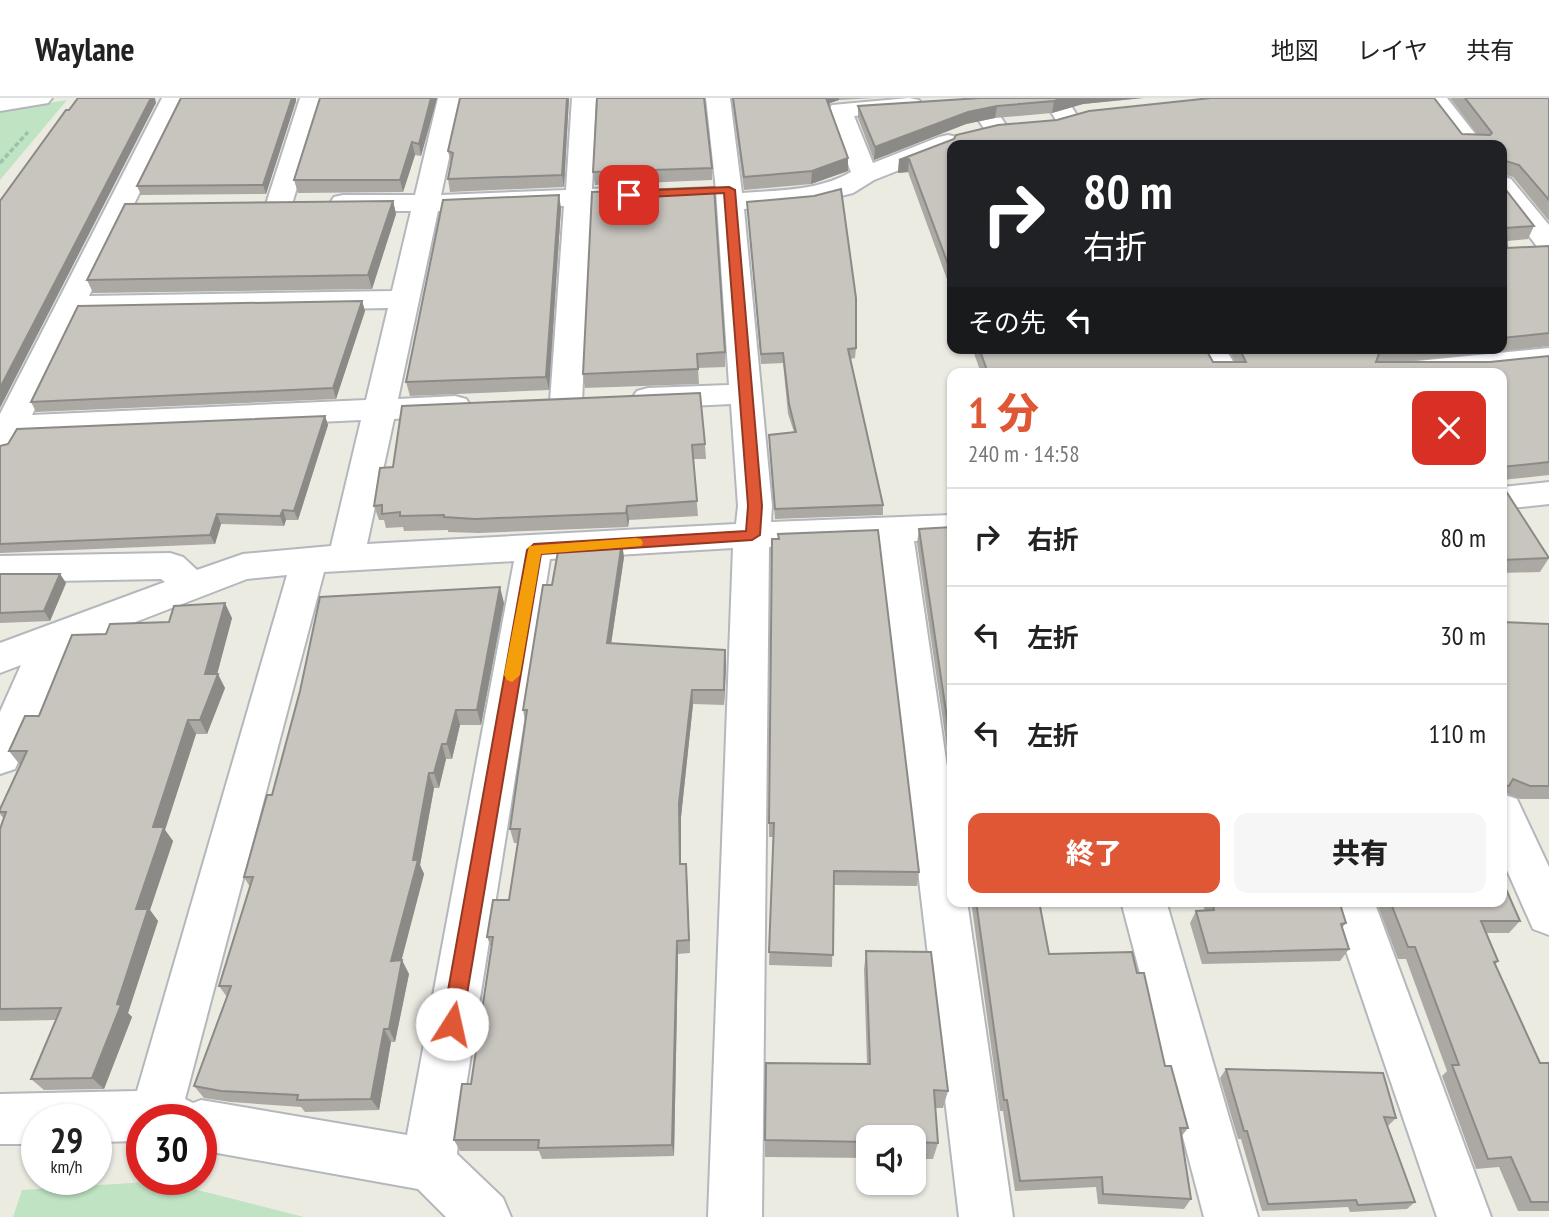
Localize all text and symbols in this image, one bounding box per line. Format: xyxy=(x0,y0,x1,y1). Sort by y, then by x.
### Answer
text: Waylane xyxy=(35,27,135,70)
text: 地図 xyxy=(1271,35,1319,66)
text: レイヤ xyxy=(1357,35,1428,66)
text: 共有 xyxy=(1466,35,1514,66)
text: 80 m xyxy=(1083,159,1172,223)
pin xyxy=(599,165,659,225)
icon: right xyxy=(968,168,1059,259)
icon: arrive xyxy=(610,176,648,214)
text: 右折 xyxy=(1083,225,1147,267)
icon: left xyxy=(1060,301,1098,339)
text: その先 xyxy=(968,306,1046,339)
text: 1 分 xyxy=(968,385,1039,440)
button: close xyxy=(1412,391,1486,465)
text: 240 m · 14:58 xyxy=(968,439,1080,468)
icon: right xyxy=(968,518,1006,556)
text: 80 m xyxy=(1440,521,1486,554)
text: 右折 xyxy=(1027,523,1079,556)
icon: left xyxy=(968,616,1006,654)
text: 30 m xyxy=(1440,619,1486,652)
text: 左折 xyxy=(1027,621,1079,654)
icon: left xyxy=(968,714,1006,752)
text: 110 m xyxy=(1428,717,1486,750)
text: 左折 xyxy=(1027,719,1079,752)
button: 終了 xyxy=(968,813,1220,893)
button: 共有 xyxy=(1234,813,1486,893)
position arrow xyxy=(415,987,489,1061)
speed limit sign: 30 xyxy=(126,1104,217,1195)
text: 29 xyxy=(50,1117,83,1163)
map controls xyxy=(856,1125,926,1195)
button: sound xyxy=(856,1125,926,1195)
text: km/h xyxy=(51,1155,82,1178)

